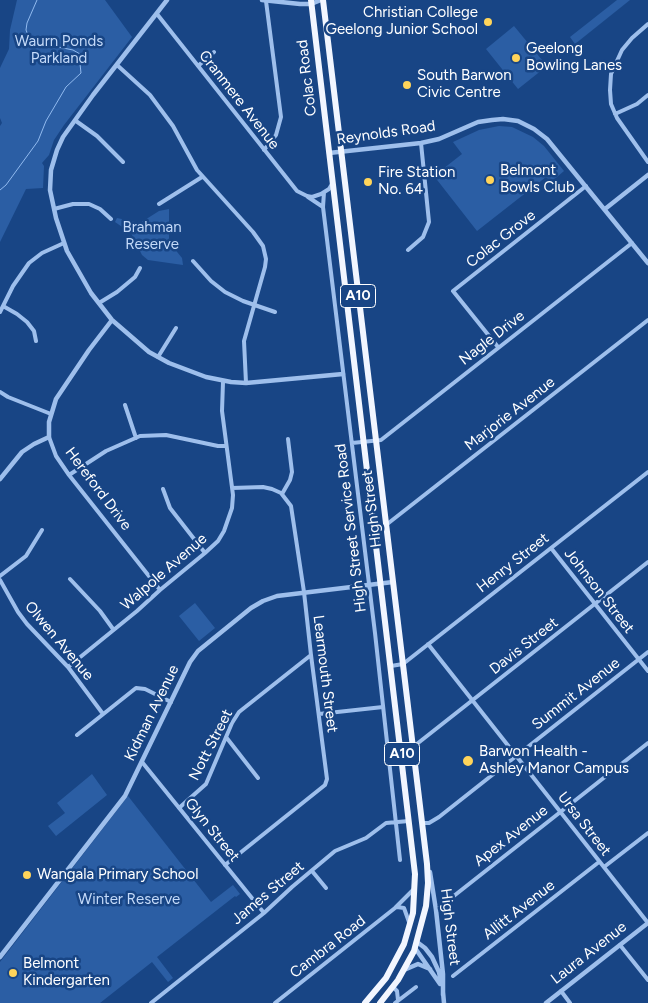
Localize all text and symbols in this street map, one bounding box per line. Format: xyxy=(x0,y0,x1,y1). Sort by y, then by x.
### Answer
place label: Christian College Geelong Junior School xyxy=(326,4,478,39)
marker: Christian College Geelong Junior School xyxy=(482,16,494,28)
park label: Waurn Ponds Parkland xyxy=(15,33,103,68)
street label: Colac Road xyxy=(293,39,321,117)
place label: Geelong Bowling Lanes xyxy=(526,40,622,75)
street label: Cranmere Avenue xyxy=(195,47,283,153)
marker: Geelong Bowling Lanes xyxy=(510,52,522,64)
place label: South Barwon Civic Centre xyxy=(417,67,512,102)
marker: South Barwon Civic Centre xyxy=(401,79,413,91)
street label: Reynolds Road xyxy=(335,117,437,149)
place label: Belmont Bowls Club xyxy=(500,162,575,197)
place label: Fire Station No. 64 xyxy=(378,164,455,199)
marker: Belmont Bowls Club xyxy=(484,174,496,186)
marker: Fire Station No. 64 xyxy=(362,176,374,188)
street label: Colac Grove xyxy=(463,206,539,272)
park label: Brahman Reserve xyxy=(122,219,182,254)
road number: A10 xyxy=(340,284,376,308)
street label: Nagle Drive xyxy=(456,307,528,369)
street label: Marjorie Avenue xyxy=(461,373,559,455)
street label: High Street Service Road xyxy=(332,443,370,613)
street label: Hereford Drive xyxy=(61,444,135,534)
street label: High Street xyxy=(358,469,386,549)
street label: Henry Street xyxy=(473,529,553,597)
street label: Walpole Avenue xyxy=(117,530,211,614)
street label: Johnson Street xyxy=(560,545,638,637)
street label: Olwen Avenue xyxy=(21,598,97,684)
street label: Learmouth Street xyxy=(309,614,341,734)
street label: Davis Street xyxy=(486,614,562,678)
street label: Summit Avenue xyxy=(528,654,624,734)
street label: Kidman Avenue xyxy=(121,662,183,764)
street label: Nott Street xyxy=(185,706,237,784)
road number: A10 xyxy=(384,742,420,766)
place label: Barwon Health - Ashley Manor Campus xyxy=(479,743,629,778)
marker: Barwon Health - Ashley Manor Campus xyxy=(461,754,475,768)
street label: Ursa Street xyxy=(554,789,614,859)
street label: Glyn Street xyxy=(181,795,243,865)
street label: Apex Avenue xyxy=(471,802,551,870)
street label: James Street xyxy=(228,857,308,929)
place label: Wangala Primary School xyxy=(37,866,199,884)
marker: Wangala Primary School xyxy=(21,869,33,881)
street label: Allitt Avenue xyxy=(480,876,558,944)
street label: High Street xyxy=(436,887,464,967)
park label: Winter Reserve xyxy=(78,891,180,909)
street label: Cambra Road xyxy=(287,912,369,982)
street label: Laura Avenue xyxy=(548,918,630,988)
place label: Belmont Kindergarten xyxy=(23,955,110,990)
marker: Belmont Kindergarten xyxy=(7,967,19,979)

